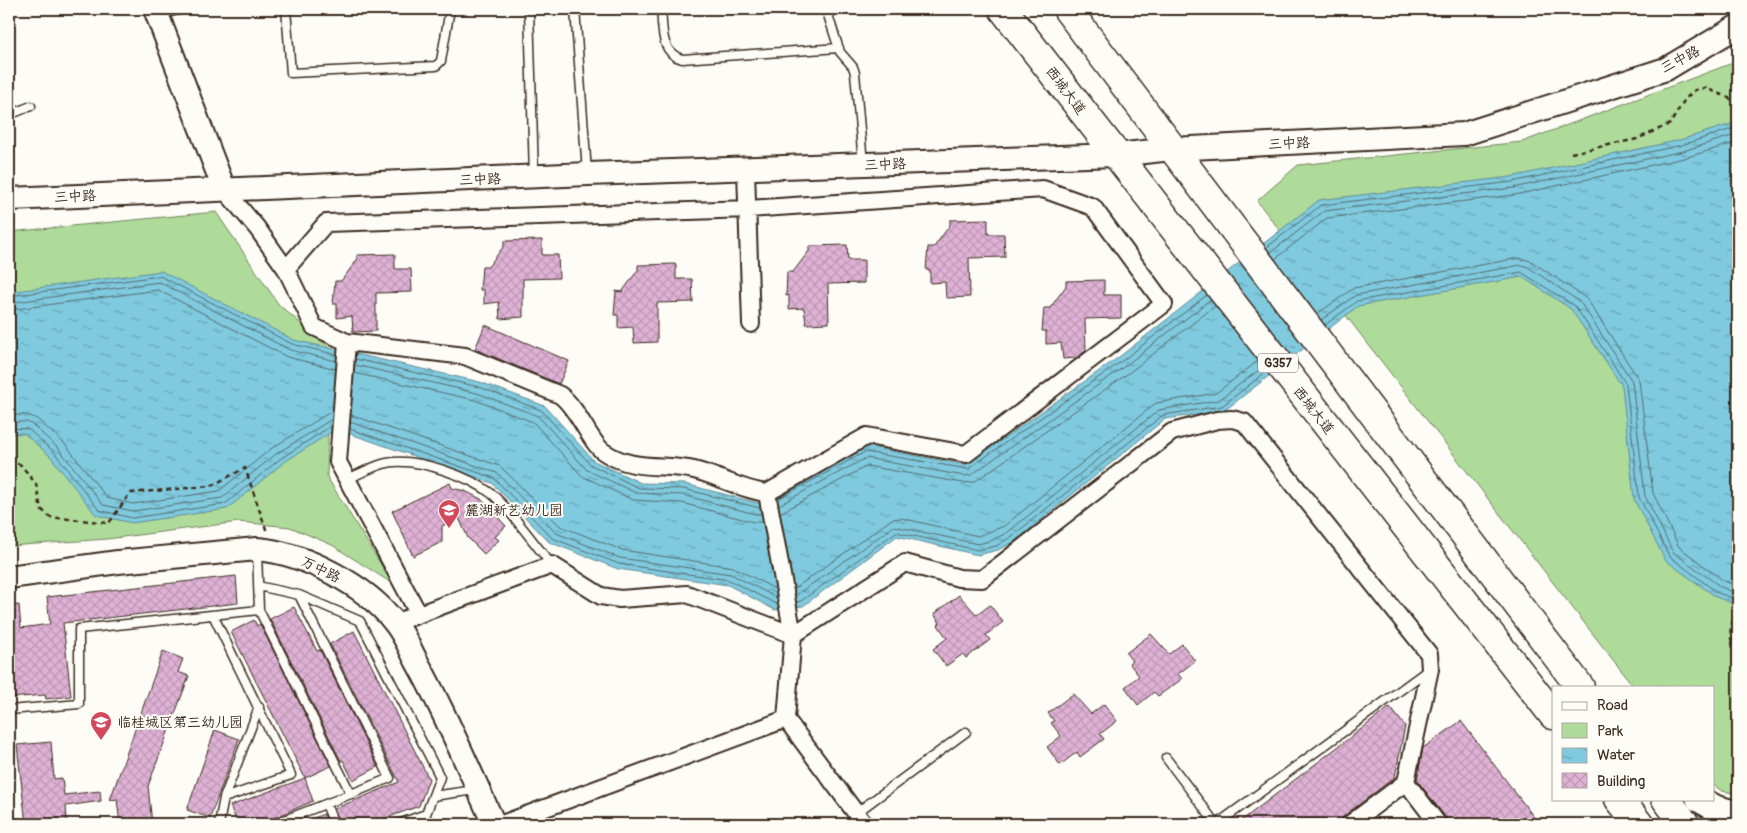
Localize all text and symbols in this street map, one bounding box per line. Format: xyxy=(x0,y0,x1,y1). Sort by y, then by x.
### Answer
street label: 三中路 xyxy=(1658,42,1703,77)
street label: 西城大道 xyxy=(1042,63,1089,118)
street label: 三中路 xyxy=(1268,134,1310,153)
street label: 三中路 xyxy=(864,155,906,174)
street label: 三中路 xyxy=(459,170,501,189)
street label: 三中路 xyxy=(54,187,96,206)
road number: G357 xyxy=(1258,353,1298,372)
street label: 西城大道 xyxy=(1290,383,1338,438)
school or university icon: 麓湖新艺幼儿园 xyxy=(437,498,461,529)
place label: 麓湖新艺幼儿园 xyxy=(465,502,563,519)
street label: 万中路 xyxy=(298,553,343,586)
legend xyxy=(1552,686,1714,800)
text: Road xyxy=(1597,696,1628,715)
school or university icon: 临桂城区第三幼儿园 xyxy=(89,710,113,741)
place label: 临桂城区第三幼儿园 xyxy=(117,714,243,731)
text: Park xyxy=(1597,722,1624,741)
text: Water xyxy=(1597,746,1636,765)
text: Building xyxy=(1597,772,1645,791)

